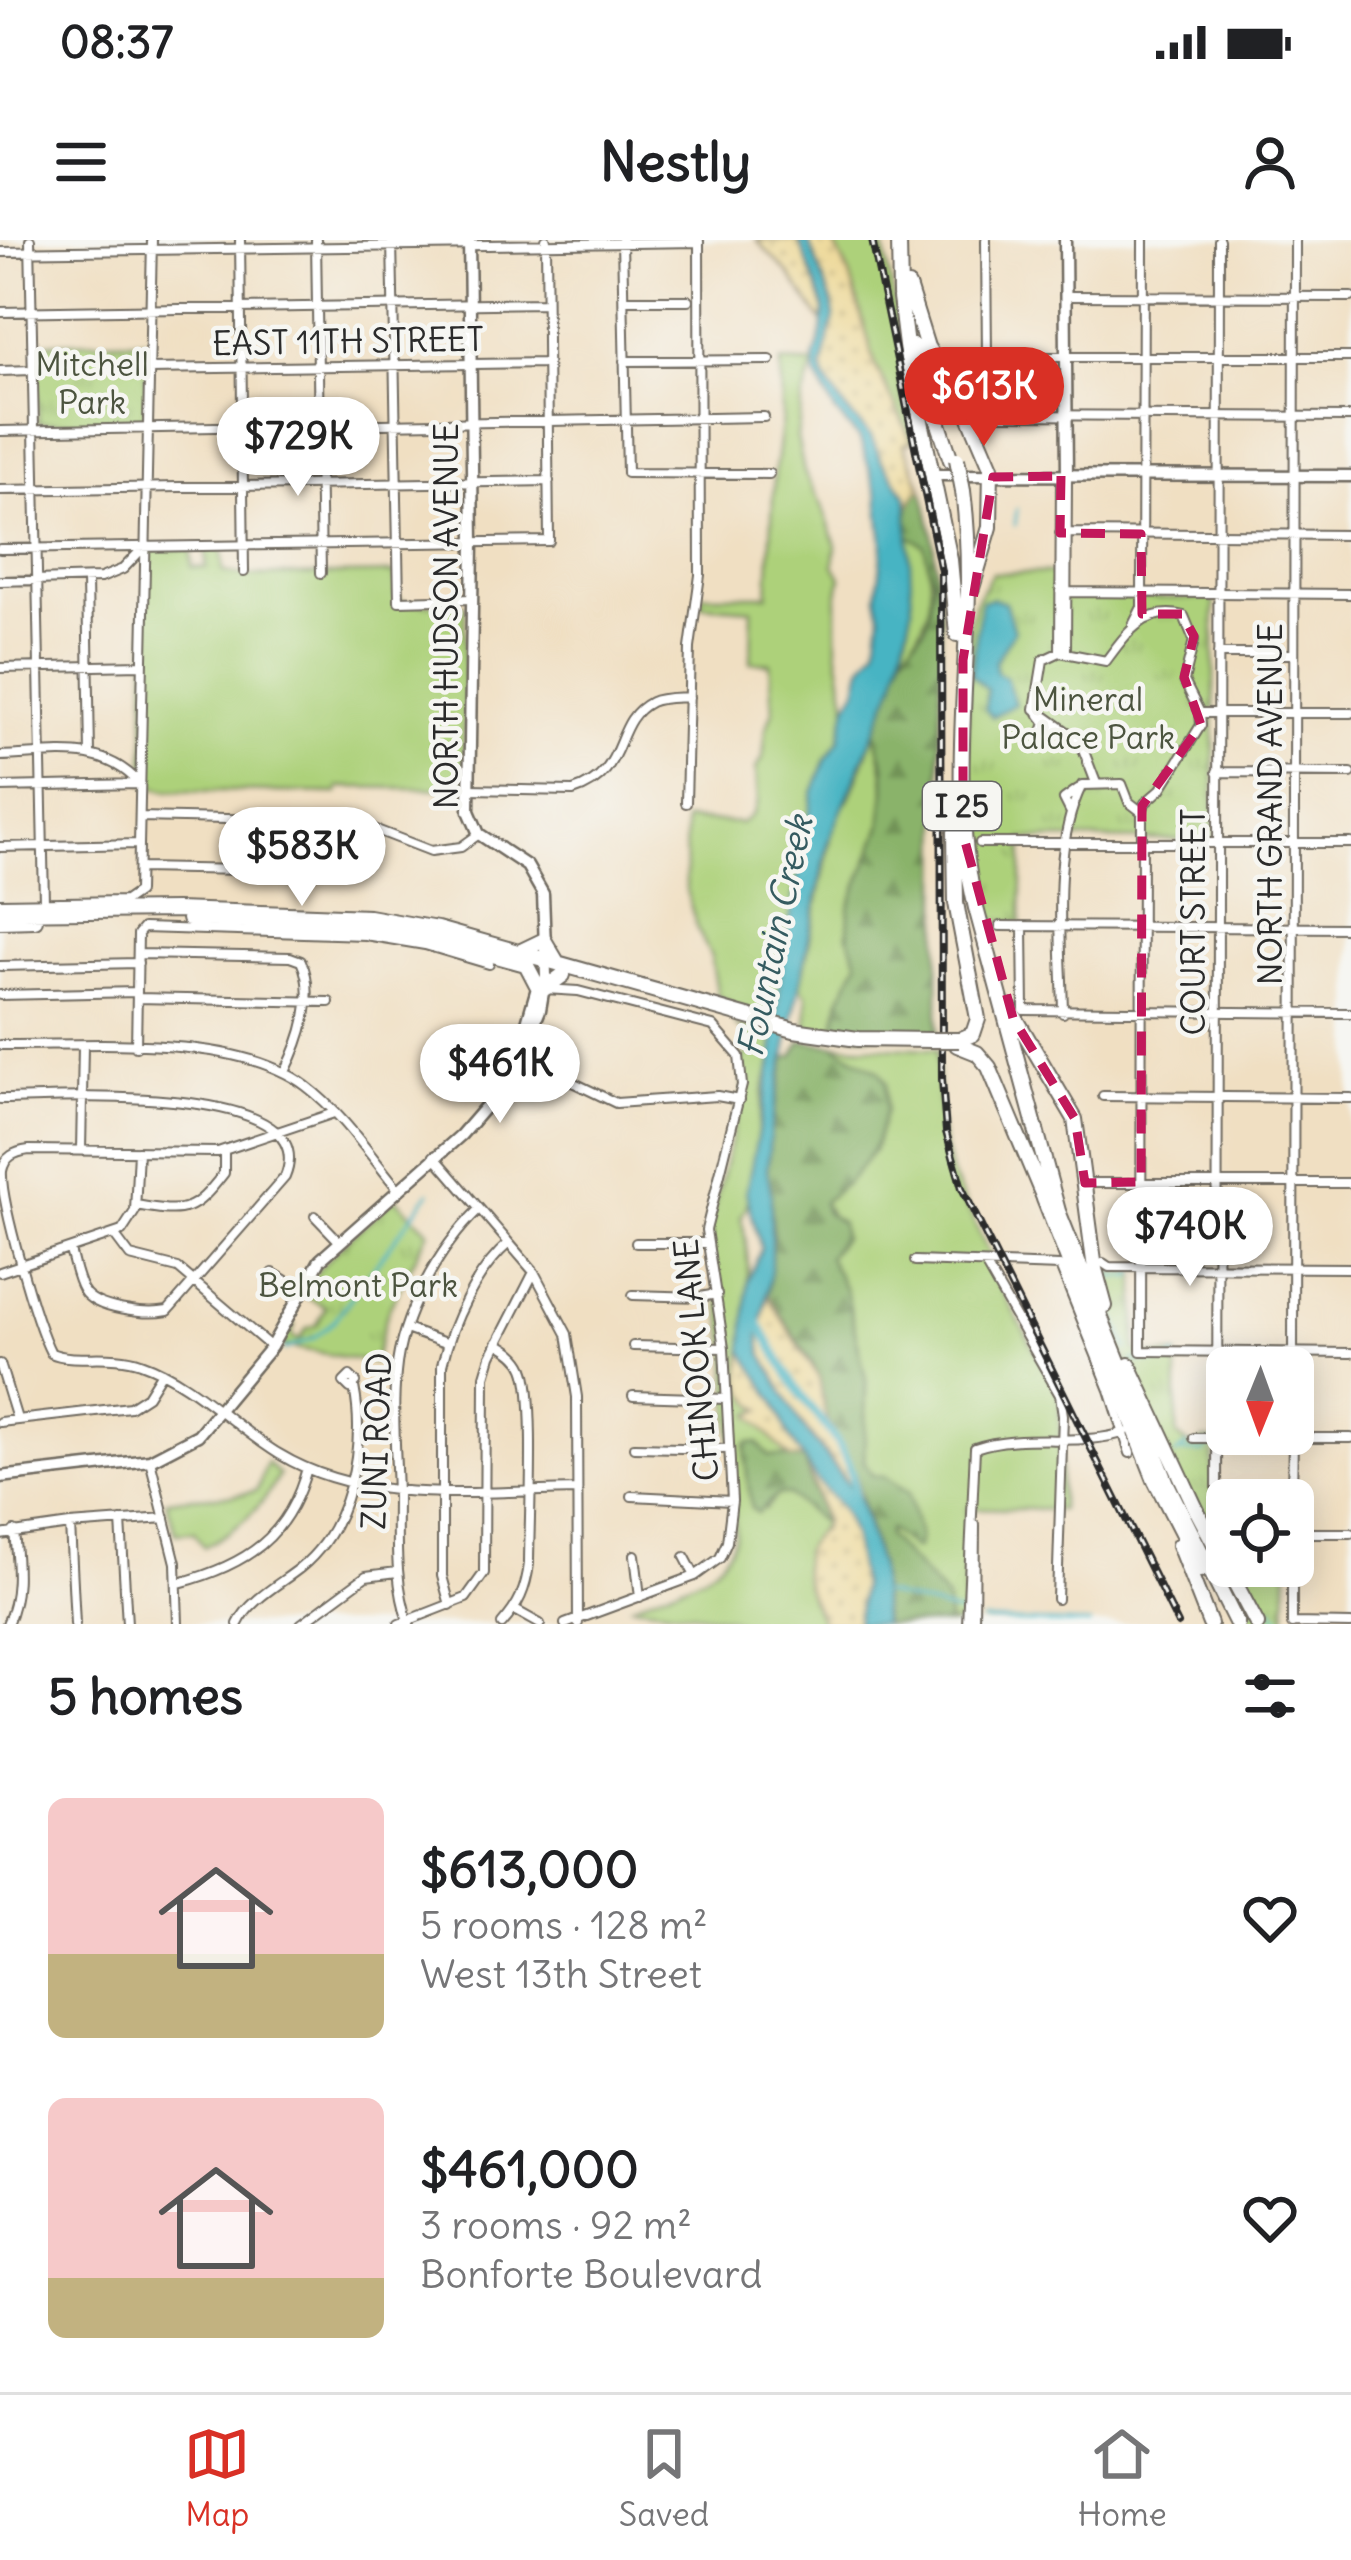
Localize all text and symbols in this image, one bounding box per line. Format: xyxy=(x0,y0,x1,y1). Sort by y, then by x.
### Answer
text: 08:37 xyxy=(60,14,173,70)
text: Nestly xyxy=(600,128,751,196)
icon: menu xyxy=(48,129,114,195)
icon: person xyxy=(1237,129,1303,195)
street label: EAST 11TH STREET xyxy=(212,318,484,364)
park label: Mitchell Park xyxy=(35,343,149,423)
pin: $613K xyxy=(900,347,1068,449)
text: $613K xyxy=(931,361,1037,410)
pin: $729K xyxy=(214,397,382,499)
text: $729K xyxy=(244,411,352,460)
street label: NORTH HUDSON AVENUE xyxy=(425,423,467,809)
street label: NORTH GRAND AVENUE xyxy=(1249,623,1291,985)
park label: Mineral Palace Park xyxy=(1001,678,1175,758)
road number: I 25 xyxy=(923,782,1001,830)
pin: $583K xyxy=(218,807,386,909)
street label: COURT STREET xyxy=(1172,808,1214,1036)
water label: Fountain Creek xyxy=(728,809,823,1060)
text: $583K xyxy=(246,821,358,870)
pin: $461K xyxy=(416,1024,584,1126)
text: $461K xyxy=(447,1038,553,1087)
pin: $740K xyxy=(1106,1187,1274,1289)
text: $740K xyxy=(1134,1201,1246,1250)
street label: CHINOOK LANE xyxy=(664,1237,728,1483)
park label: Belmont Park xyxy=(258,1264,458,1306)
north arrow xyxy=(1206,1347,1314,1455)
map controls xyxy=(1206,1347,1314,1587)
street label: ZUNI ROAD xyxy=(352,1352,400,1530)
button: locate xyxy=(1206,1479,1314,1587)
icon: filters xyxy=(1237,1663,1303,1729)
text: 5 homes xyxy=(48,1664,243,1728)
text: $613,000 xyxy=(420,1837,638,1901)
icon: home xyxy=(144,1846,288,1990)
icon: heart xyxy=(1237,1885,1303,1951)
text: 5 rooms · 128 m² xyxy=(420,1901,708,1950)
text: West 13th Street xyxy=(420,1950,702,1999)
text: $461,000 xyxy=(420,2137,639,2201)
icon: home xyxy=(144,2146,288,2290)
icon: heart xyxy=(1237,2185,1303,2251)
text: 3 rooms · 92 m² xyxy=(420,2201,692,2250)
text: Bonforte Boulevard xyxy=(420,2250,762,2299)
tab: Map xyxy=(184,2421,250,2535)
tab: Saved xyxy=(619,2421,709,2535)
tab: Home xyxy=(1078,2421,1167,2535)

